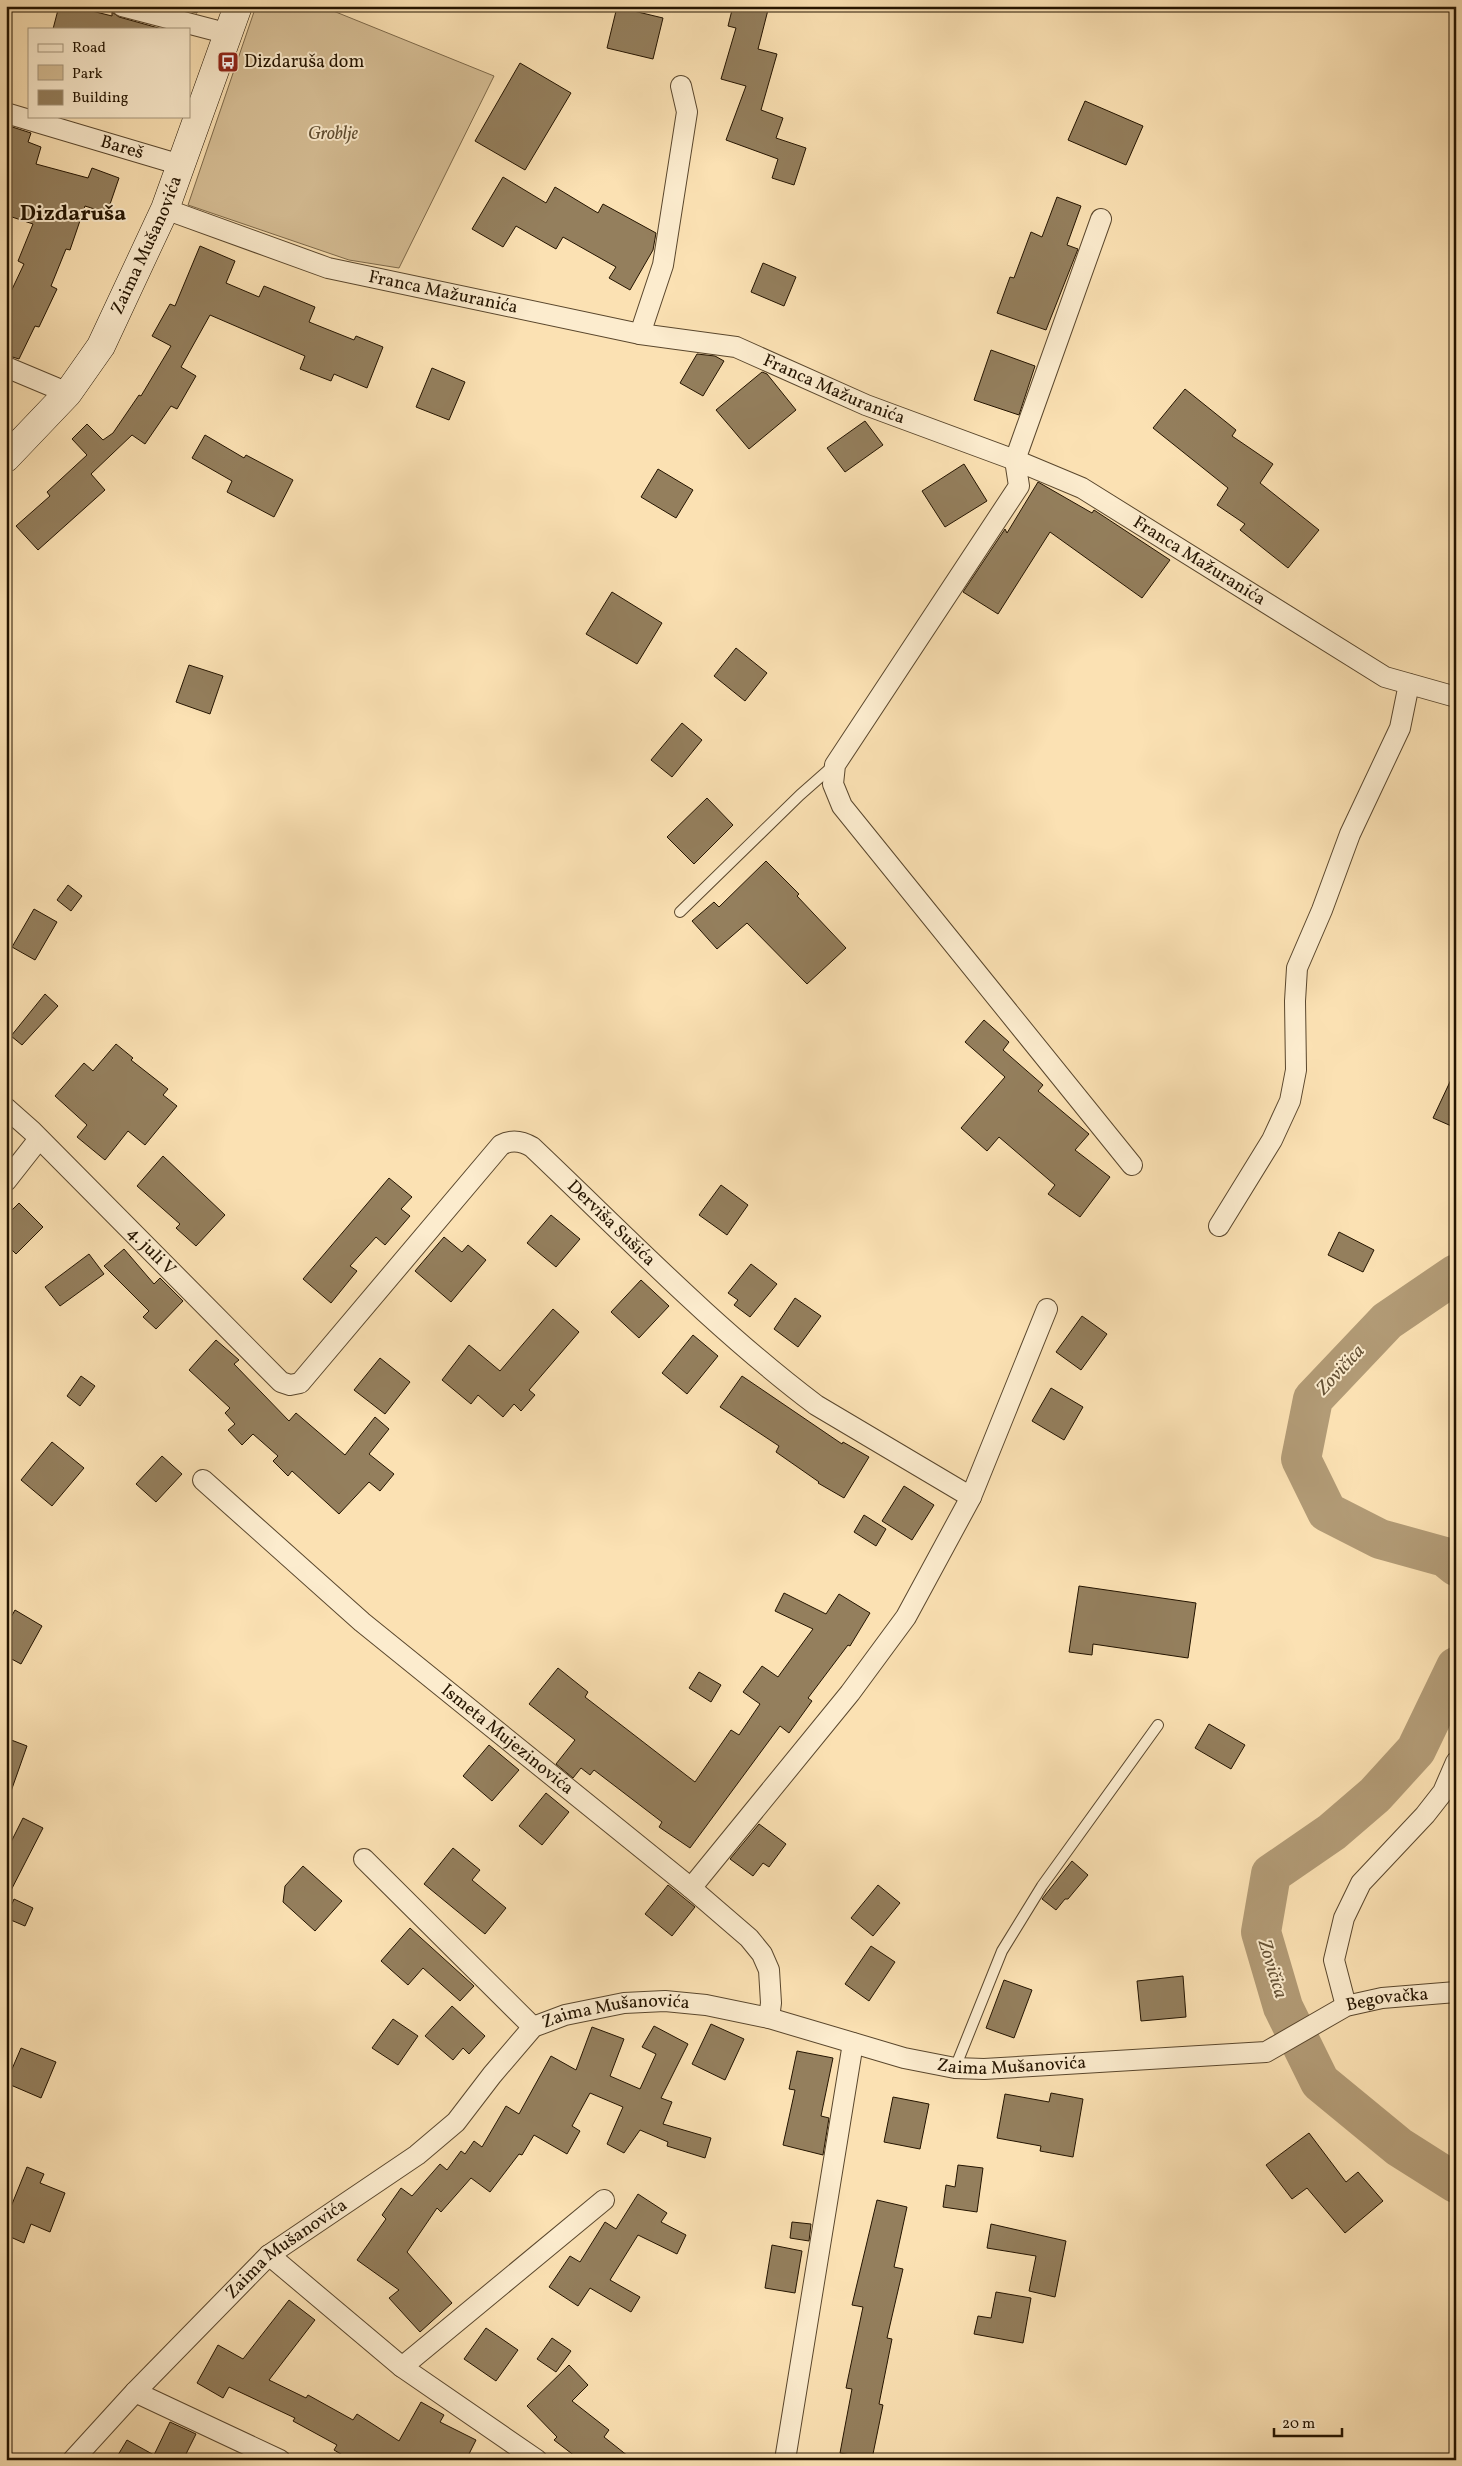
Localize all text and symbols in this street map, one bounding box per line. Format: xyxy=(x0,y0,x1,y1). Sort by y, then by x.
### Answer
legend xyxy=(28,28,190,118)
text: Road xyxy=(72,38,106,59)
bus stop icon: Dizdaruša dom xyxy=(216,50,240,74)
place label: Dizdaruša dom xyxy=(244,50,364,75)
text: Park xyxy=(72,64,103,85)
text: Building xyxy=(72,88,129,109)
park label: Groblje xyxy=(308,122,358,147)
street label: Bareš xyxy=(97,129,147,166)
street label: Zaima Mušanovića xyxy=(105,172,188,319)
district label: Dizdaruša xyxy=(20,199,126,230)
street label: Franca Mažuranića xyxy=(366,264,520,320)
street label: Franca Mažuranića xyxy=(759,348,908,431)
street label: Franca Mažuranića xyxy=(1128,510,1270,612)
street label: Derviša Sušića xyxy=(561,1174,661,1272)
street label: 4. juli V xyxy=(121,1221,181,1281)
water label: Zovičica xyxy=(1310,1339,1371,1402)
street label: Ismeta Mujezinovića xyxy=(436,1678,579,1801)
water label: Zovičica xyxy=(1250,1935,1293,2002)
street label: Begovačka xyxy=(1343,1982,1429,2018)
street label: Zaima Mušanovića xyxy=(538,1988,691,2035)
street label: Zaima Mušanovića xyxy=(935,2050,1087,2082)
street label: Zaima Mušanovića xyxy=(220,2193,352,2305)
scale bar xyxy=(1274,2406,1342,2438)
text: 20 m xyxy=(1282,2414,1315,2435)

